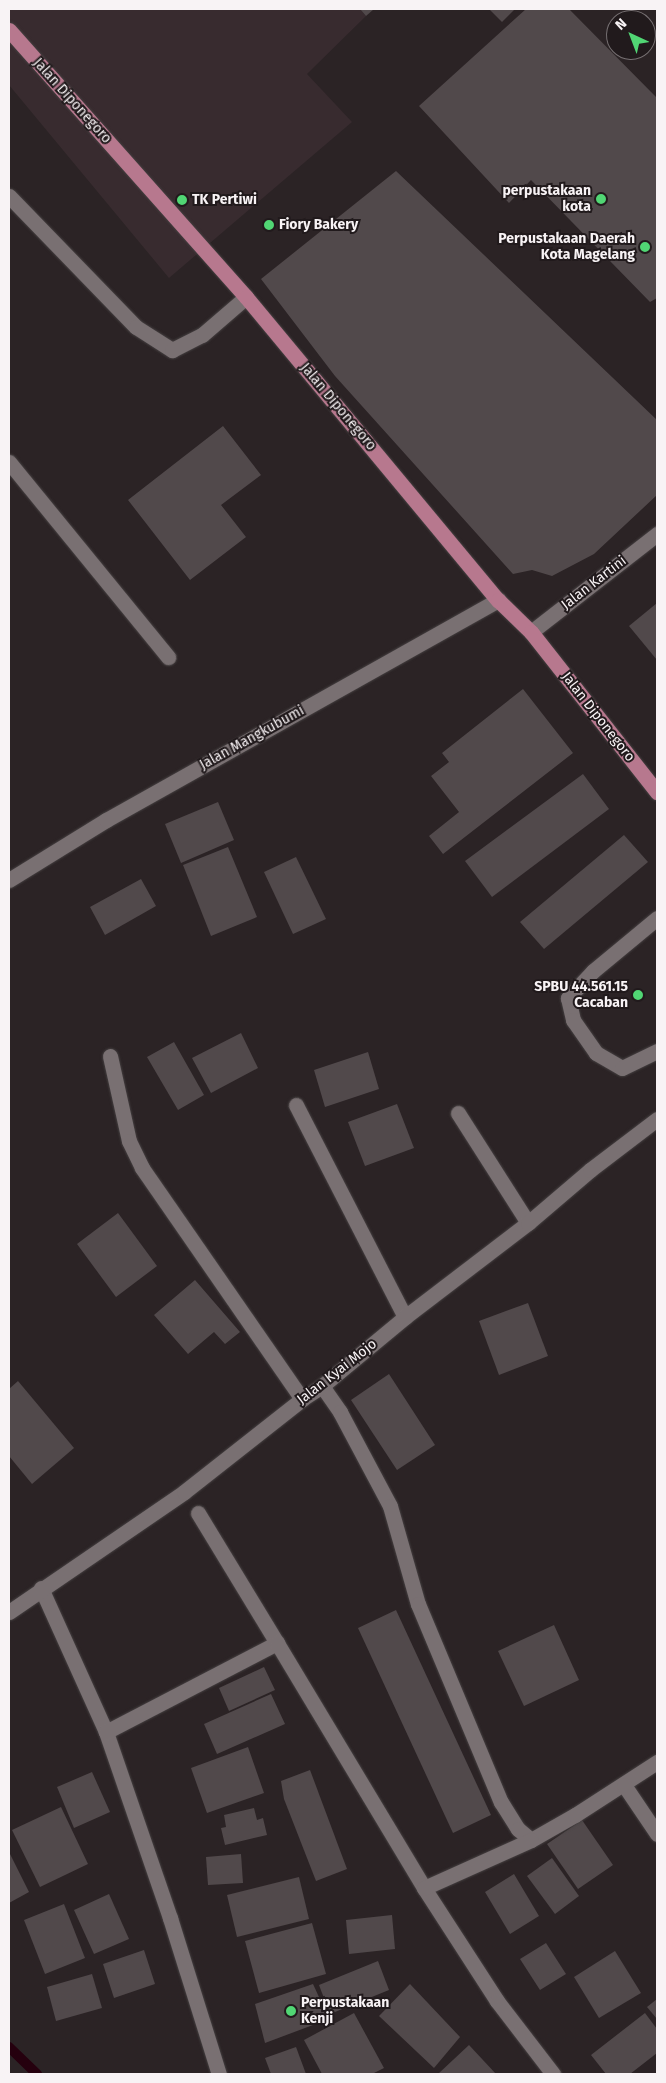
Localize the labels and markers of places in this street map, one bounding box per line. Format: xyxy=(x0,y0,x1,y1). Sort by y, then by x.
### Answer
place label: perpustakaan kota xyxy=(502,183,591,216)
place label: TK Pertiwi xyxy=(192,192,257,208)
marker: perpustakaan kota xyxy=(595,193,607,205)
marker: TK Pertiwi xyxy=(176,194,188,206)
place label: Fiory Bakery xyxy=(279,217,358,233)
marker: Fiory Bakery xyxy=(263,219,275,231)
place label: Perpustakaan Daerah Kota Magelang xyxy=(498,231,635,264)
marker: Perpustakaan Daerah Kota Magelang xyxy=(639,241,651,253)
place label: SPBU 44.561.15 Cacaban xyxy=(534,979,628,1012)
marker: SPBU 44.561.15 Cacaban xyxy=(632,989,644,1001)
place label: Perpustakaan Kenji xyxy=(301,1995,389,2028)
marker: Perpustakaan Kenji xyxy=(285,2005,297,2017)

